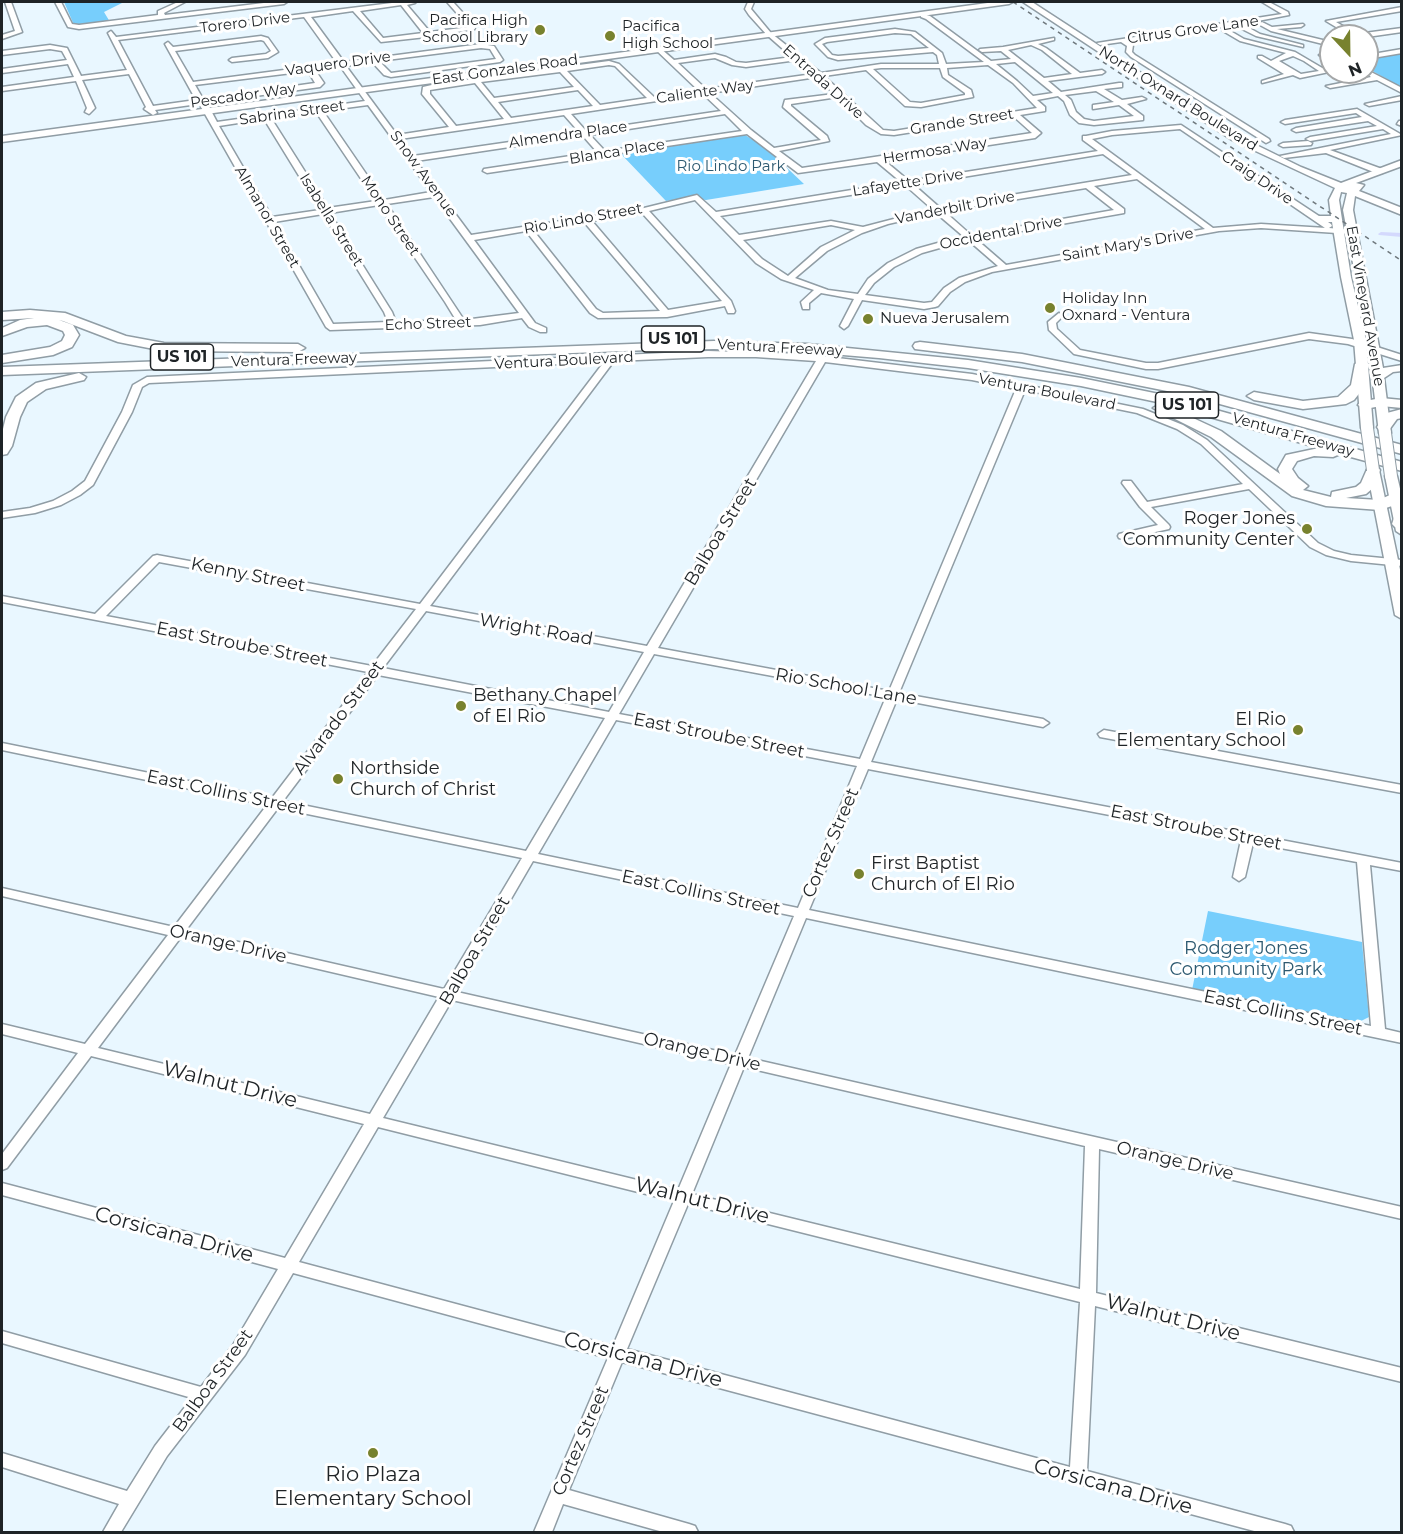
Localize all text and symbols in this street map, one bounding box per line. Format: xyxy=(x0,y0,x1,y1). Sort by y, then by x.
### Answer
street label: Torero Drive xyxy=(199,9,291,37)
place label: Pacifica High School Library xyxy=(422,12,528,47)
street label: Citrus Grove Lane xyxy=(1126,12,1260,48)
place label: Pacifica High School xyxy=(622,18,713,53)
marker: Pacifica High School Library xyxy=(533,23,547,37)
north arrow xyxy=(1319,24,1379,84)
marker: Pacifica High School xyxy=(603,29,617,43)
street label: Entrada Drive xyxy=(779,41,867,123)
street label: North Oxnard Boulevard xyxy=(1095,43,1261,155)
street label: Vaquero Drive xyxy=(284,48,392,80)
street label: East Gonzales Road xyxy=(431,51,579,89)
text: N xyxy=(1346,58,1365,81)
street label: Caliente Way xyxy=(655,76,755,108)
street label: Pescador Way xyxy=(189,80,297,112)
street label: Sabrina Street xyxy=(238,97,346,129)
street label: Grande Street xyxy=(909,105,1015,139)
street label: Almendra Place xyxy=(508,118,628,152)
street label: Snow Avenue xyxy=(386,127,460,221)
street label: Hermosa Way xyxy=(882,134,988,168)
street label: Blanca Place xyxy=(568,136,666,168)
street label: Craig Drive xyxy=(1218,147,1296,209)
park label: Rio Lindo Park xyxy=(677,158,785,176)
street label: Almanor Street xyxy=(231,163,303,271)
street label: Lafayette Drive xyxy=(851,165,965,201)
street label: Isabella Street xyxy=(295,170,367,270)
street label: Mono Street xyxy=(357,173,423,259)
street label: Vanderbilt Drive xyxy=(894,188,1016,228)
street label: Rio Lindo Street xyxy=(522,200,644,238)
street label: Occidental Drive xyxy=(938,212,1064,254)
street label: East Vineyard Avenue xyxy=(1342,224,1388,388)
street label: Saint Mary's Drive xyxy=(1061,225,1195,265)
place label: Holiday Inn Oxnard - Ventura xyxy=(1062,290,1190,325)
marker: Holiday Inn Oxnard - Ventura xyxy=(1043,301,1057,315)
place label: Nueva Jerusalem xyxy=(880,310,1010,328)
marker: Nueva Jerusalem xyxy=(861,312,875,326)
street label: Echo Street xyxy=(384,313,472,335)
road number: US 101 xyxy=(642,326,704,352)
street label: Ventura Freeway xyxy=(717,336,843,360)
road number: US 101 xyxy=(150,344,213,370)
street label: Ventura Boulevard xyxy=(494,348,634,374)
street label: Ventura Freeway xyxy=(231,349,357,371)
street label: Ventura Boulevard xyxy=(977,370,1117,414)
road number: US 101 xyxy=(1156,392,1218,418)
street label: Ventura Freeway xyxy=(1230,409,1356,461)
street label: Balboa Street xyxy=(680,474,762,590)
place label: Roger Jones Community Center xyxy=(1123,508,1295,550)
marker: Roger Jones Community Center xyxy=(1300,522,1314,536)
street label: Kenny Street xyxy=(189,553,307,597)
street label: Wright Road xyxy=(478,609,594,651)
street label: East Stroube Street xyxy=(154,618,330,672)
street label: Alvarado Street xyxy=(289,657,389,779)
street label: Rio School Lane xyxy=(773,664,919,710)
place label: Bethany Chapel of El Rio xyxy=(473,685,617,728)
marker: Bethany Chapel of El Rio xyxy=(454,699,468,713)
street label: East Stroube Street xyxy=(631,709,807,763)
place label: El Rio Elementary School xyxy=(1116,709,1286,752)
marker: El Rio Elementary School xyxy=(1291,723,1305,737)
place label: Northside Church of Christ xyxy=(350,758,496,800)
street label: East Collins Street xyxy=(145,766,307,820)
marker: Northside Church of Christ xyxy=(331,772,345,786)
street label: Cortez Street xyxy=(798,785,864,901)
street label: East Stroube Street xyxy=(1108,801,1284,855)
place label: First Baptist Church of El Rio xyxy=(871,853,1015,896)
street label: East Collins Street xyxy=(620,866,782,920)
marker: First Baptist Church of El Rio xyxy=(852,867,866,881)
street label: Balboa Street xyxy=(435,893,515,1009)
street label: Orange Drive xyxy=(167,920,289,968)
park label: Rodger Jones Community Park xyxy=(1169,938,1323,980)
street label: East Collins Street xyxy=(1202,986,1364,1040)
street label: Orange Drive xyxy=(641,1028,763,1076)
street label: Walnut Drive xyxy=(160,1056,300,1114)
street label: Orange Drive xyxy=(1114,1137,1236,1185)
street label: Walnut Drive xyxy=(632,1172,772,1230)
street label: Corsicana Drive xyxy=(92,1202,256,1268)
street label: Walnut Drive xyxy=(1103,1289,1243,1347)
street label: Balboa Street xyxy=(168,1325,258,1437)
street label: Corsicana Drive xyxy=(561,1327,725,1393)
street label: Cortez Street xyxy=(548,1383,614,1499)
marker: Rio Plaza Elementary School xyxy=(366,1446,380,1460)
street label: Corsicana Drive xyxy=(1031,1454,1195,1520)
place label: Rio Plaza Elementary School xyxy=(274,1462,472,1512)

